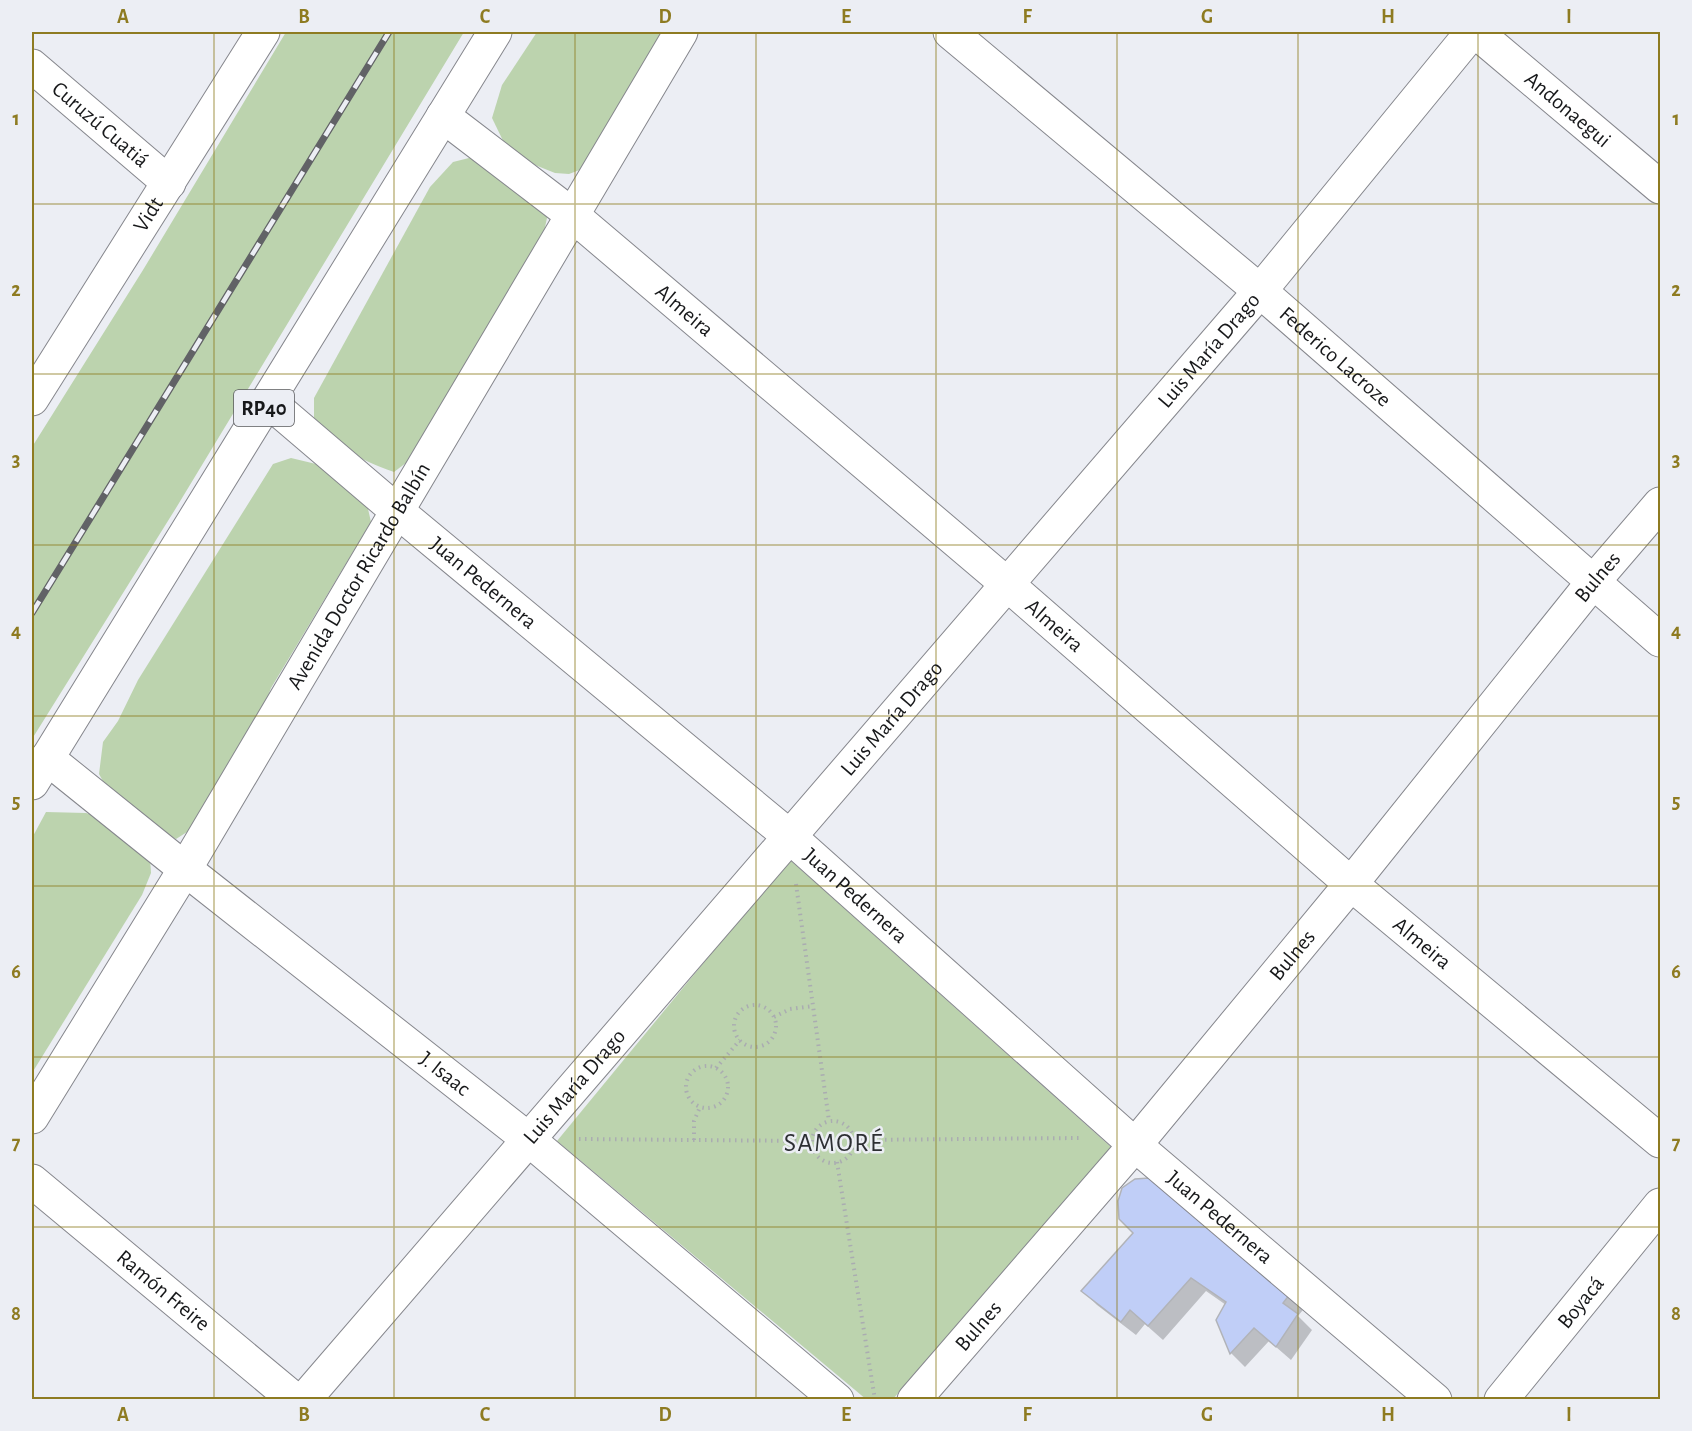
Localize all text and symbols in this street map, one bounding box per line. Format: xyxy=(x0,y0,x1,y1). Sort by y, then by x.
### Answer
text: A xyxy=(117,7,129,27)
text: B xyxy=(298,7,310,27)
text: C xyxy=(480,7,491,27)
text: D xyxy=(658,7,672,27)
text: E xyxy=(841,7,851,27)
text: F xyxy=(1022,7,1032,27)
text: G xyxy=(1201,7,1213,27)
text: H xyxy=(1381,7,1395,27)
text: I xyxy=(1566,7,1572,27)
street label: Andonaegui xyxy=(1521,67,1615,151)
street label: Curuzú Cuatiá xyxy=(48,77,153,172)
text: 1 xyxy=(12,109,20,129)
text: 1 xyxy=(1672,109,1680,129)
street label: Vidt xyxy=(129,193,167,236)
text: 2 xyxy=(11,280,21,300)
street label: Almeira xyxy=(651,280,718,341)
text: 2 xyxy=(1671,280,1681,300)
street label: Luis María Drago xyxy=(1154,289,1264,412)
street label: Federico Lacroze xyxy=(1275,302,1395,411)
road number: RP40 xyxy=(234,390,294,426)
text: 3 xyxy=(12,450,20,470)
text: 3 xyxy=(1672,450,1680,470)
street label: Avenida Doctor Ricardo Balbín xyxy=(283,459,434,693)
street label: Juan Pedernera xyxy=(426,533,541,633)
street label: Bulnes xyxy=(1570,548,1625,606)
street label: Almeira xyxy=(1021,595,1087,656)
text: 4 xyxy=(11,621,21,641)
text: 4 xyxy=(1671,621,1681,641)
street label: Luis María Drago xyxy=(836,657,947,780)
text: 5 xyxy=(12,792,20,812)
text: 5 xyxy=(1672,792,1680,812)
street label: Juan Pedernera xyxy=(799,844,912,947)
street label: Almeira xyxy=(1389,913,1455,973)
street label: Bulnes xyxy=(1265,926,1319,984)
text: 6 xyxy=(11,962,21,982)
text: 6 xyxy=(1671,962,1681,982)
street label: Luis María Drago xyxy=(519,1025,630,1148)
street label: J. Isaac xyxy=(416,1047,475,1100)
district label: SAMORÉ xyxy=(784,1128,884,1156)
text: 7 xyxy=(12,1133,21,1153)
text: 7 xyxy=(1672,1133,1681,1153)
street label: Juan Pedernera xyxy=(1163,1166,1277,1268)
street label: Ramón Freire xyxy=(113,1246,214,1335)
street label: Boyacá xyxy=(1553,1272,1608,1332)
street label: Bulnes xyxy=(951,1297,1006,1355)
text: 8 xyxy=(11,1304,21,1324)
text: 8 xyxy=(1671,1304,1681,1324)
text: A xyxy=(117,1405,129,1425)
text: B xyxy=(298,1405,310,1425)
text: C xyxy=(480,1405,491,1425)
text: D xyxy=(658,1405,672,1425)
text: E xyxy=(841,1405,851,1425)
text: F xyxy=(1022,1405,1032,1425)
text: G xyxy=(1201,1405,1213,1425)
text: H xyxy=(1381,1405,1395,1425)
text: I xyxy=(1566,1405,1572,1425)

